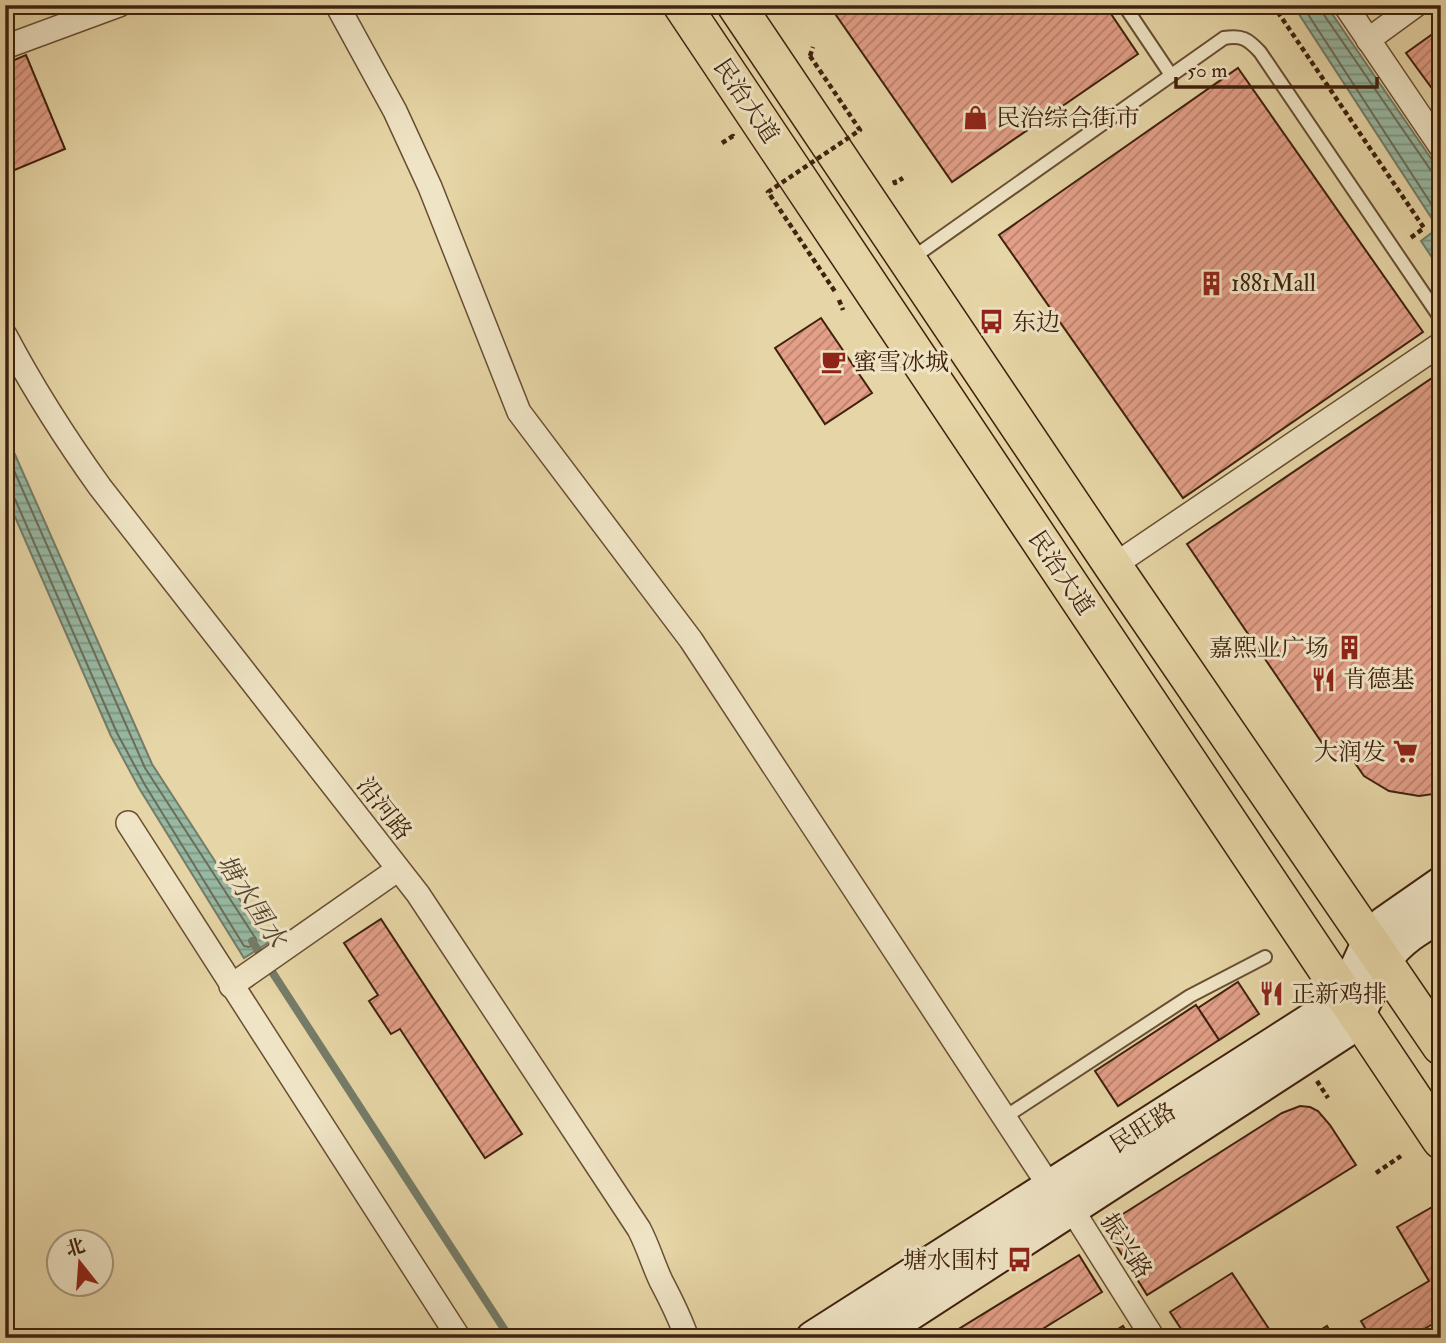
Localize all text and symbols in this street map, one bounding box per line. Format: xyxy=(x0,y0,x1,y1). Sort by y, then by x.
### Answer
scale bar xyxy=(1176,46,1378,90)
street label: 民治大道 xyxy=(706,53,786,149)
text: 50 m xyxy=(1187,57,1228,84)
place label: 民治综合街市 xyxy=(996,103,1140,134)
shop icon: 民治综合街市 xyxy=(962,104,990,132)
place label: 1881Mall xyxy=(1231,268,1316,299)
building icon: 1881Mall xyxy=(1197,269,1225,297)
place label: 东边 xyxy=(1012,307,1060,338)
bus stop icon: 东边 xyxy=(978,308,1006,336)
place label: 蜜雪冰城 xyxy=(853,347,949,378)
cafe icon: 蜜雪冰城 xyxy=(819,348,847,376)
street label: 民治大道 xyxy=(1021,525,1101,621)
place label: 嘉熙业广场 xyxy=(1209,633,1329,664)
building icon: 嘉熙业广场 xyxy=(1335,634,1363,662)
place label: 肯德基 xyxy=(1343,664,1415,695)
restaurant icon: 肯德基 xyxy=(1309,665,1337,693)
place label: 大润发 xyxy=(1314,737,1386,768)
supermarket icon: 大润发 xyxy=(1392,738,1420,766)
street label: 沿河路 xyxy=(350,771,418,847)
water label: 塘水围水 xyxy=(209,849,294,956)
place label: 正新鸡排 xyxy=(1291,979,1387,1010)
restaurant icon: 正新鸡排 xyxy=(1257,980,1285,1008)
street label: 民旺路 xyxy=(1104,1096,1182,1160)
street label: 振兴路 xyxy=(1093,1207,1159,1285)
north arrow xyxy=(46,1228,116,1298)
text: 北 xyxy=(63,1233,88,1262)
place label: 塘水围村 xyxy=(903,1245,999,1276)
bus stop icon: 塘水围村 xyxy=(1005,1246,1033,1274)

